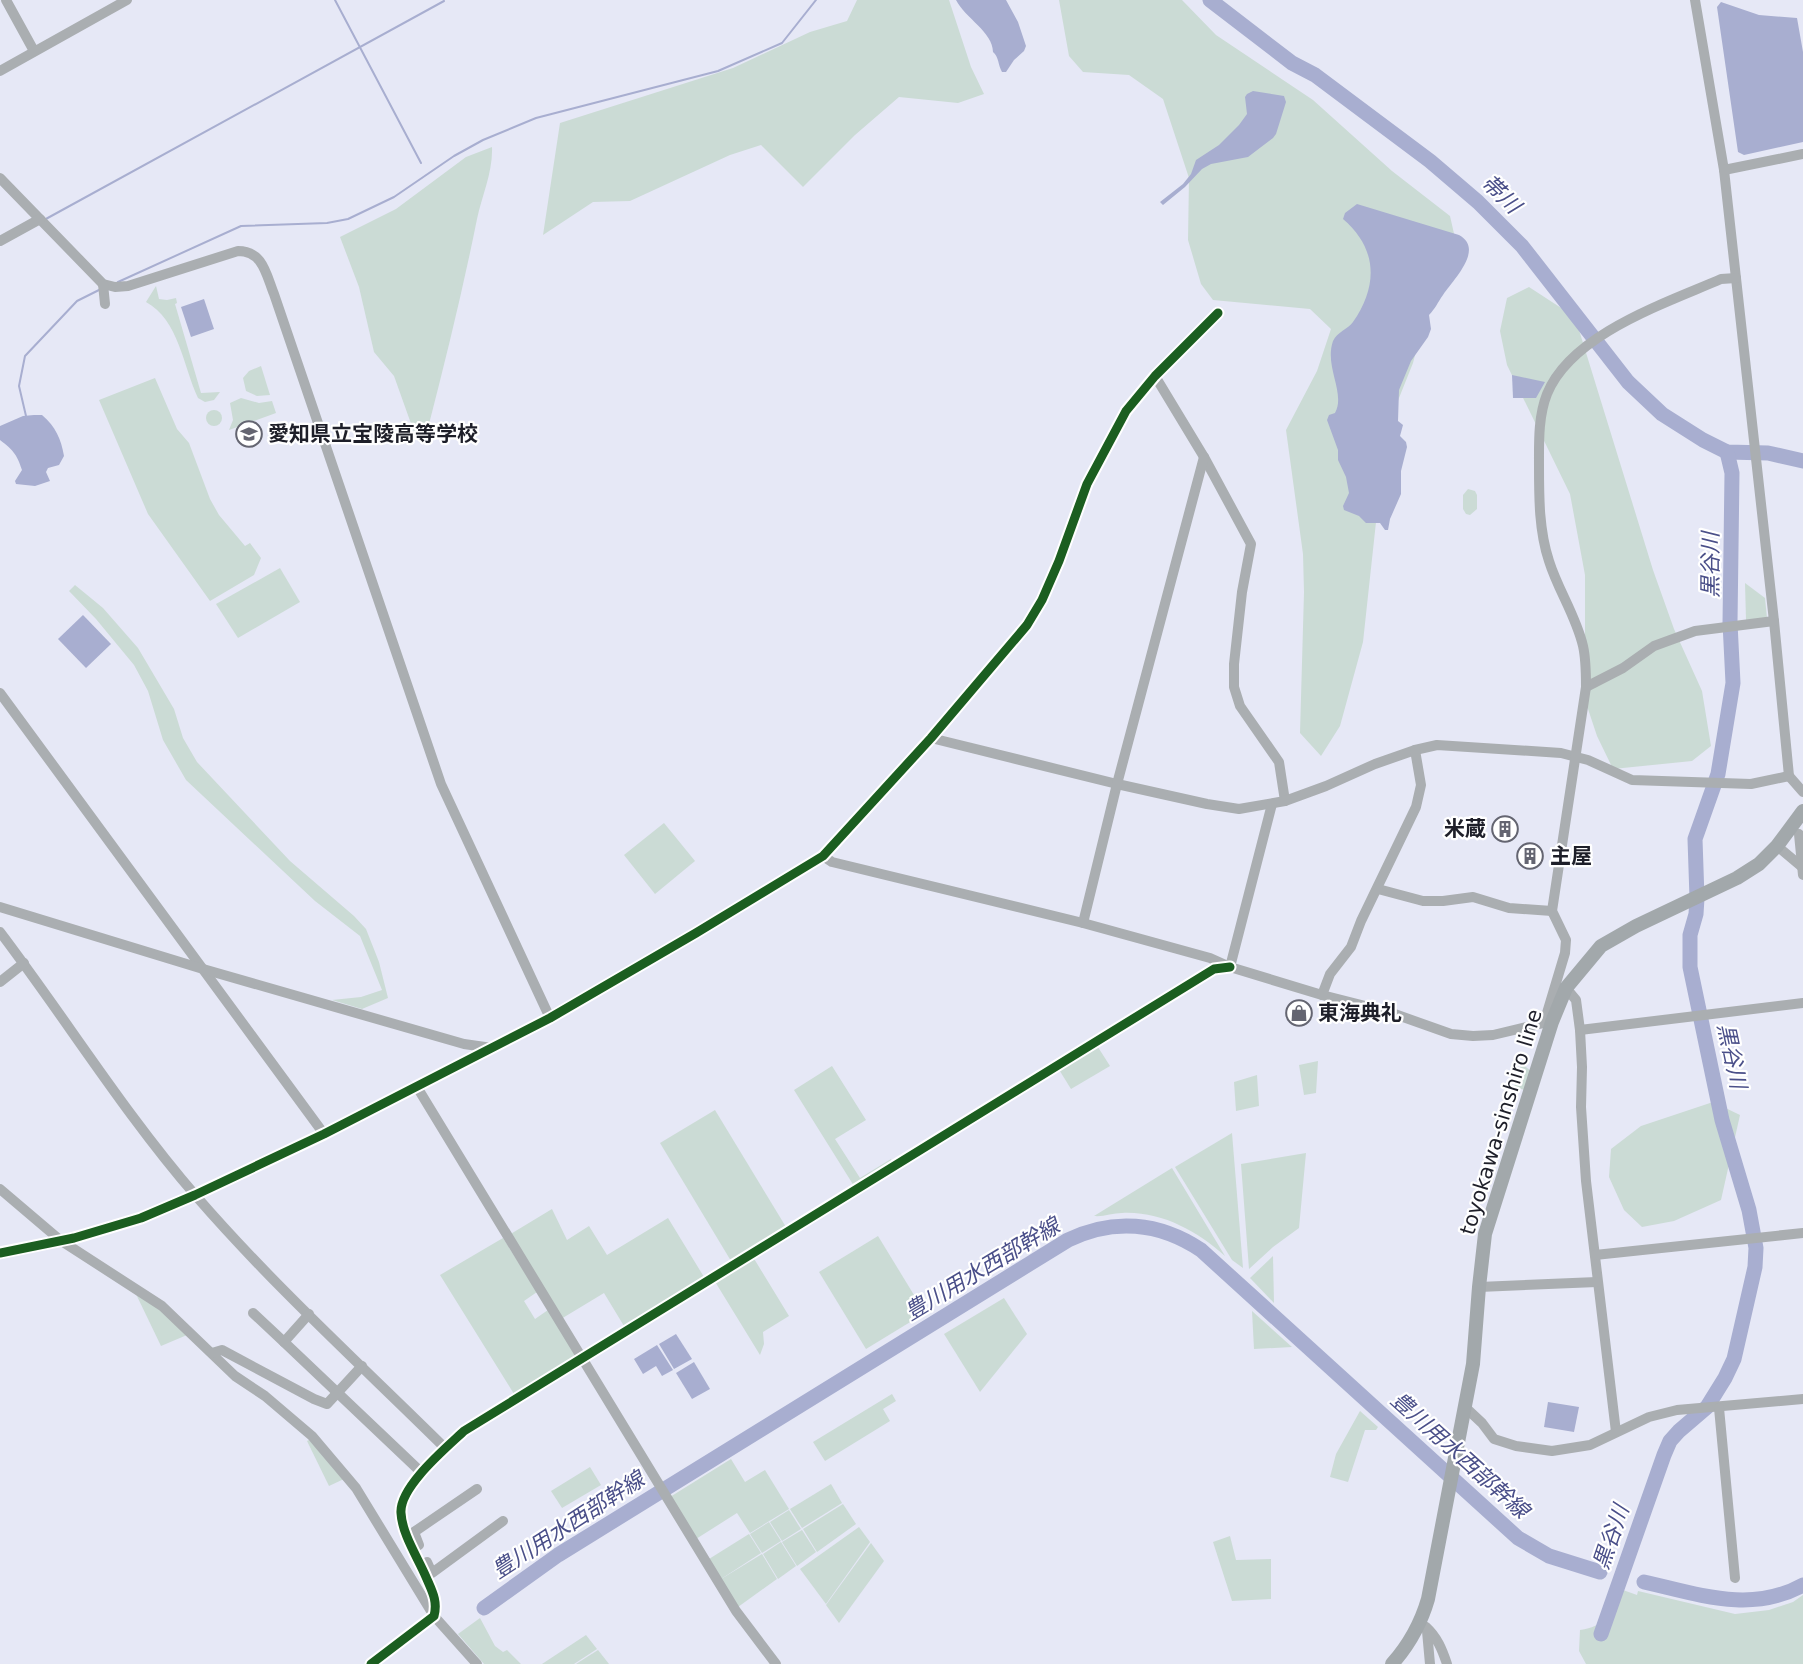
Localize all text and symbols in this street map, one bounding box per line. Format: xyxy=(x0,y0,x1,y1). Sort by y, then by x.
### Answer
water label: 帯川 xyxy=(1476,170,1527,220)
school or university icon: 愛知県立宝陵高等学校 xyxy=(234,419,264,449)
place label: 愛知県立宝陵高等学校 xyxy=(268,422,478,446)
water label: 黒谷川 xyxy=(1698,530,1723,598)
building icon: 米蔵 xyxy=(1490,814,1520,844)
place label: 米蔵 xyxy=(1444,817,1486,841)
building icon: 主屋 xyxy=(1515,841,1545,871)
place label: 主屋 xyxy=(1550,844,1592,868)
shop icon: 東海典礼 xyxy=(1284,998,1314,1028)
place label: 東海典礼 xyxy=(1318,1001,1402,1025)
street label: toyokawa-sinshiro line xyxy=(1455,1006,1547,1238)
water label: 黒谷川 xyxy=(1713,1021,1752,1093)
water label: 豊川用水西部幹線 xyxy=(900,1211,1066,1325)
water label: 豊川用水西部幹線 xyxy=(1386,1387,1536,1525)
water label: 豊川用水西部幹線 xyxy=(487,1465,651,1583)
water label: 黒谷川 xyxy=(1588,1500,1634,1572)

